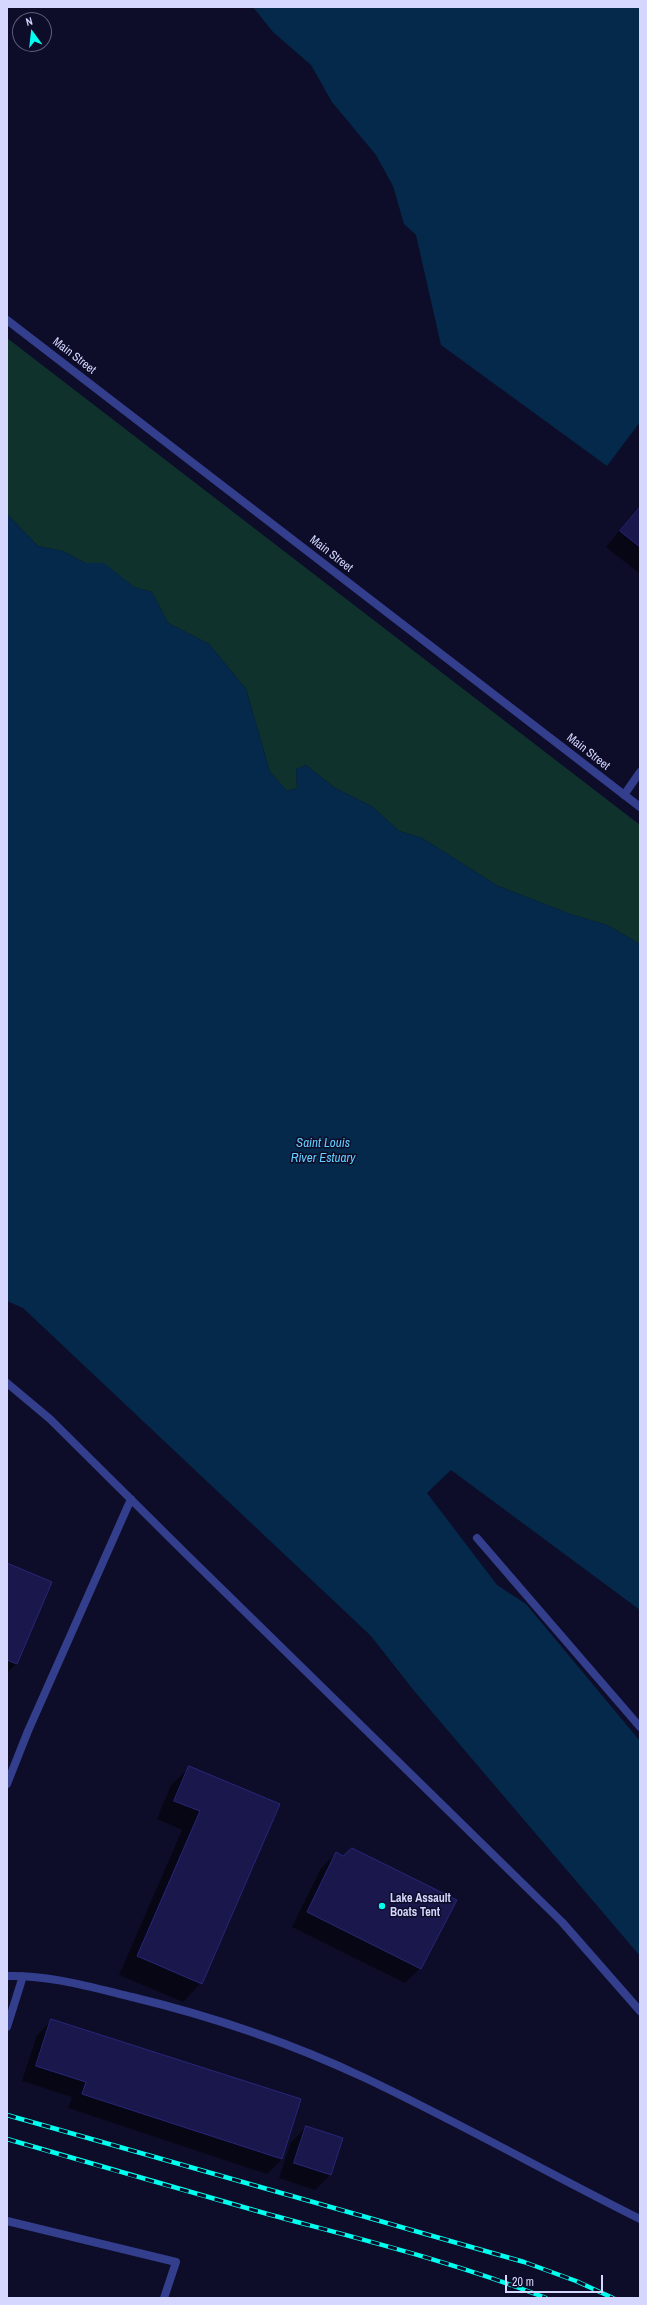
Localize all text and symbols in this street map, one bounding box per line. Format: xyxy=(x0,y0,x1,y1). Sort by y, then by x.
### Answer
north arrow xyxy=(12,12,52,52)
text: N xyxy=(24,14,34,29)
street label: Main Street xyxy=(50,335,98,377)
street label: Main Street xyxy=(307,533,355,575)
street label: Main Street xyxy=(564,731,612,773)
water label: Saint Louis River Estuary xyxy=(291,1136,355,1167)
place label: Lake Assault Boats Tent xyxy=(390,1892,451,1920)
marker: Lake Assault Boats Tent xyxy=(377,1901,387,1911)
scale bar xyxy=(507,2267,605,2293)
text: 20 m xyxy=(512,2274,534,2290)

